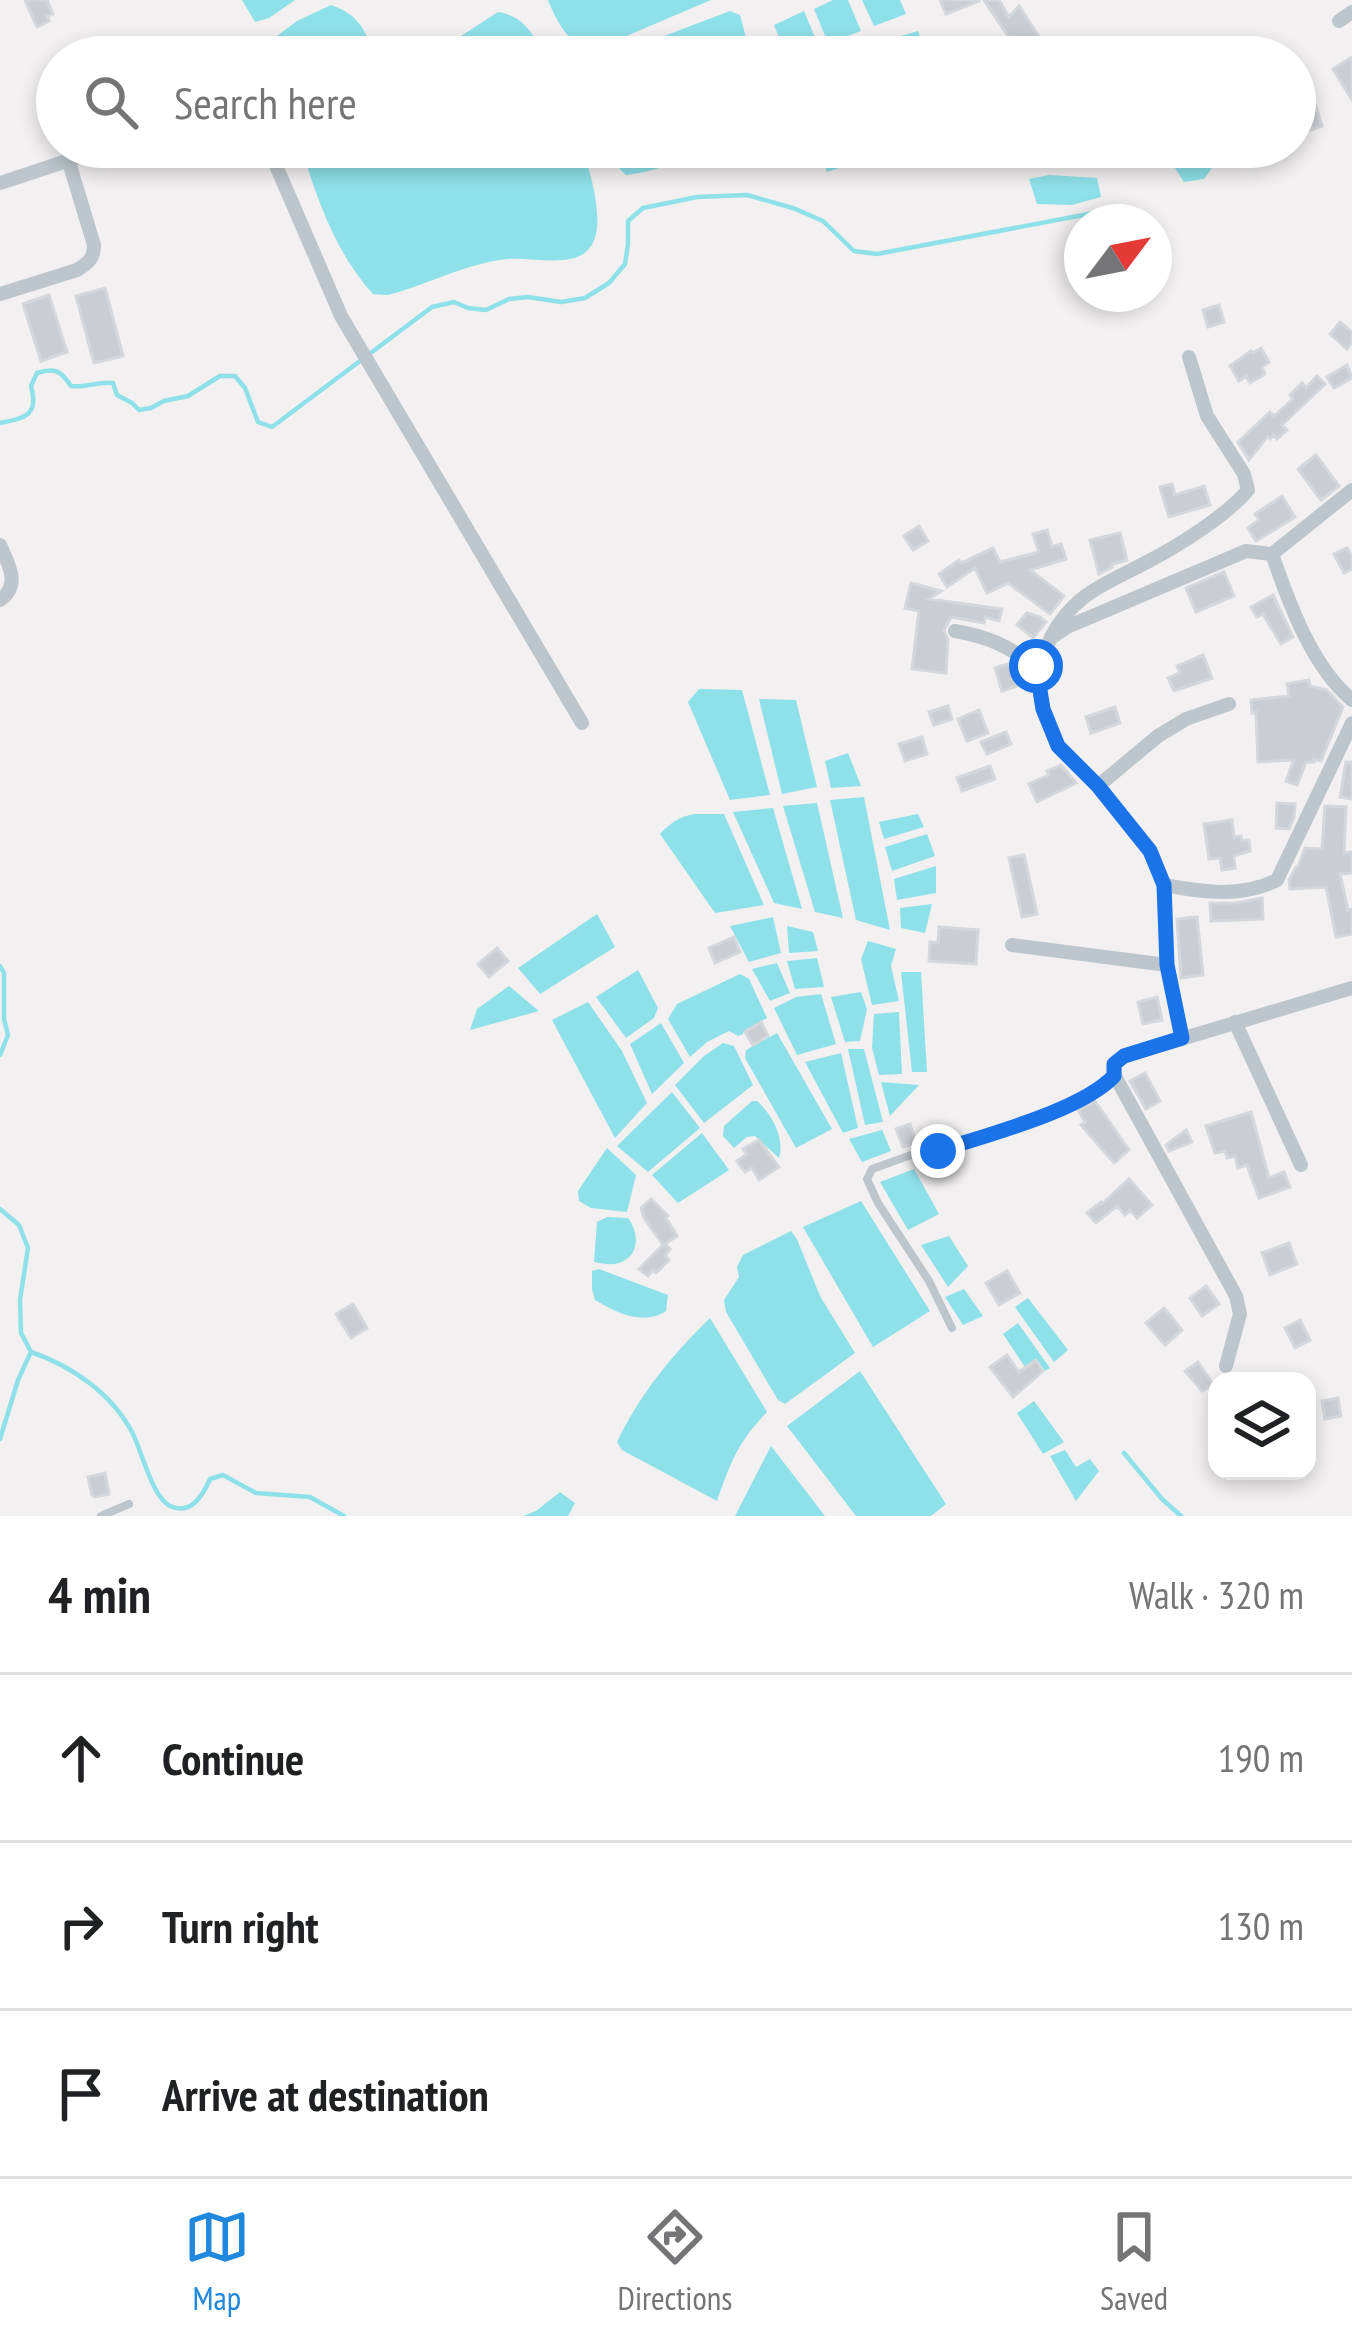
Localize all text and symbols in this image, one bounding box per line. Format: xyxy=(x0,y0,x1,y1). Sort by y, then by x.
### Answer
search box xyxy=(36,36,1316,168)
icon: search xyxy=(78,69,144,135)
text: Search here xyxy=(174,73,357,131)
north arrow xyxy=(1064,204,1172,312)
route start xyxy=(1009,639,1063,693)
route end xyxy=(911,1124,965,1178)
map controls xyxy=(1208,1372,1316,1480)
button: layers xyxy=(1208,1372,1316,1480)
text: 4 min xyxy=(48,1561,151,1627)
text: Walk · 320 m xyxy=(1129,1569,1304,1620)
icon: ahead xyxy=(48,1725,114,1791)
text: Continue xyxy=(162,1729,304,1787)
text: 190 m xyxy=(1218,1732,1304,1783)
icon: right xyxy=(48,1893,114,1959)
text: Turn right xyxy=(162,1897,319,1955)
text: 130 m xyxy=(1218,1900,1304,1951)
icon: arrive xyxy=(48,2061,114,2127)
text: Arrive at destination xyxy=(162,2065,489,2123)
tab: Map xyxy=(184,2204,250,2319)
tab: Directions xyxy=(618,2204,732,2319)
tab: Saved xyxy=(1100,2204,1168,2319)

